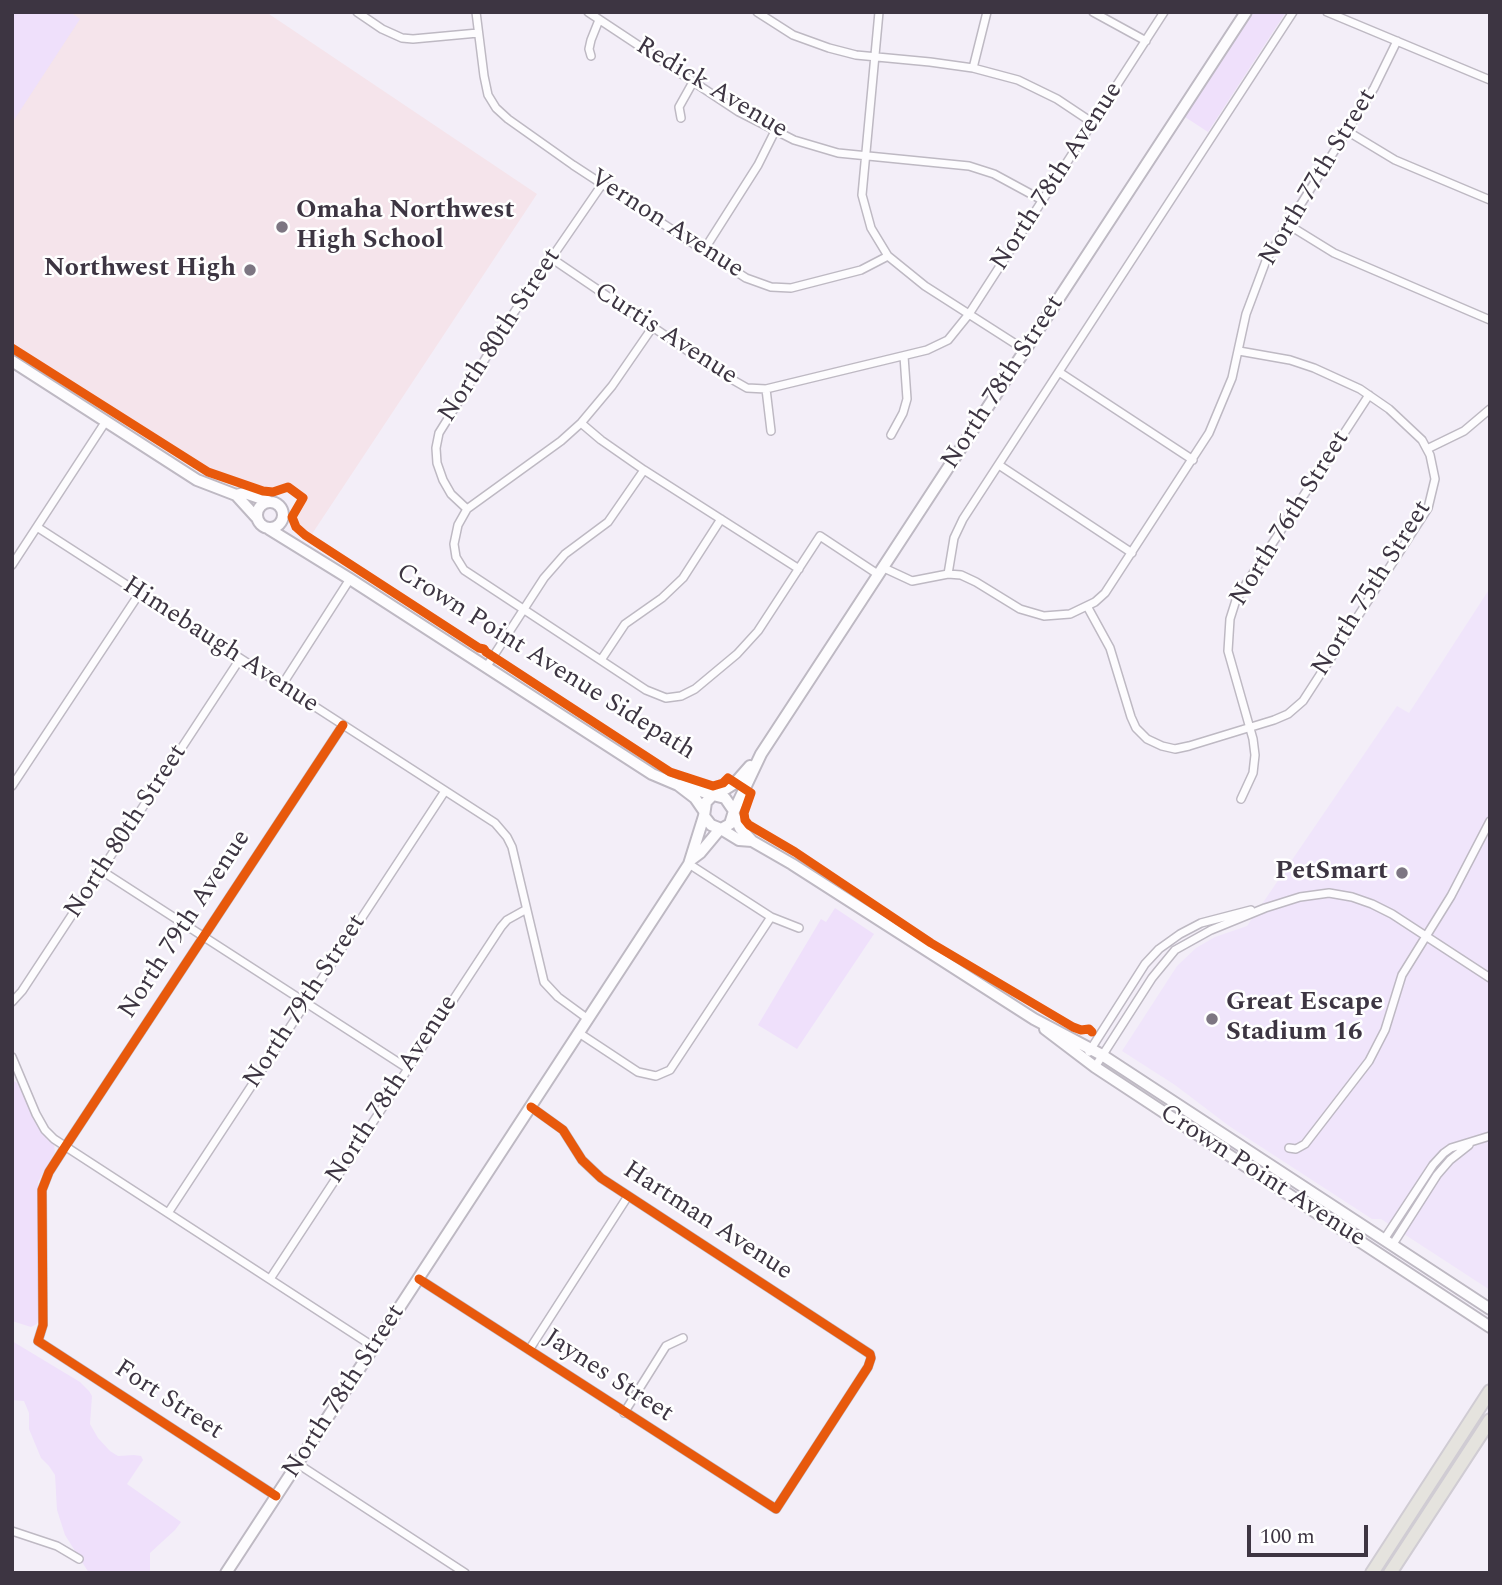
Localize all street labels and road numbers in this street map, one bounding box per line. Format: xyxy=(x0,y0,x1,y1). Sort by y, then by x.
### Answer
street label: Redick Avenue xyxy=(629,31,793,147)
street label: North 78th Avenue xyxy=(985,77,1131,277)
street label: North 77th Street xyxy=(1254,84,1384,272)
street label: Vernon Avenue xyxy=(583,164,749,286)
street label: North 80th Street xyxy=(433,243,569,429)
street label: Curtis Avenue xyxy=(587,277,743,393)
street label: North 78th Street xyxy=(936,290,1072,476)
street label: North 76th Street xyxy=(1225,425,1357,613)
street label: North 75th Street xyxy=(1307,495,1439,683)
street label: Crown Point Avenue Sidepath xyxy=(390,558,700,768)
street label: Himebaugh Avenue xyxy=(116,571,324,721)
street label: North 80th Street xyxy=(59,739,195,925)
street label: North 79th Avenue xyxy=(113,825,259,1025)
street label: North 79th Street xyxy=(238,909,374,1095)
street label: North 78th Avenue xyxy=(320,990,466,1190)
street label: Crown Point Avenue xyxy=(1153,1099,1371,1255)
street label: Hartman Avenue xyxy=(616,1156,798,1288)
street label: North 78th Street xyxy=(277,1299,413,1485)
street label: Jaynes Street xyxy=(537,1324,679,1430)
street label: Fort Street xyxy=(108,1354,228,1448)

